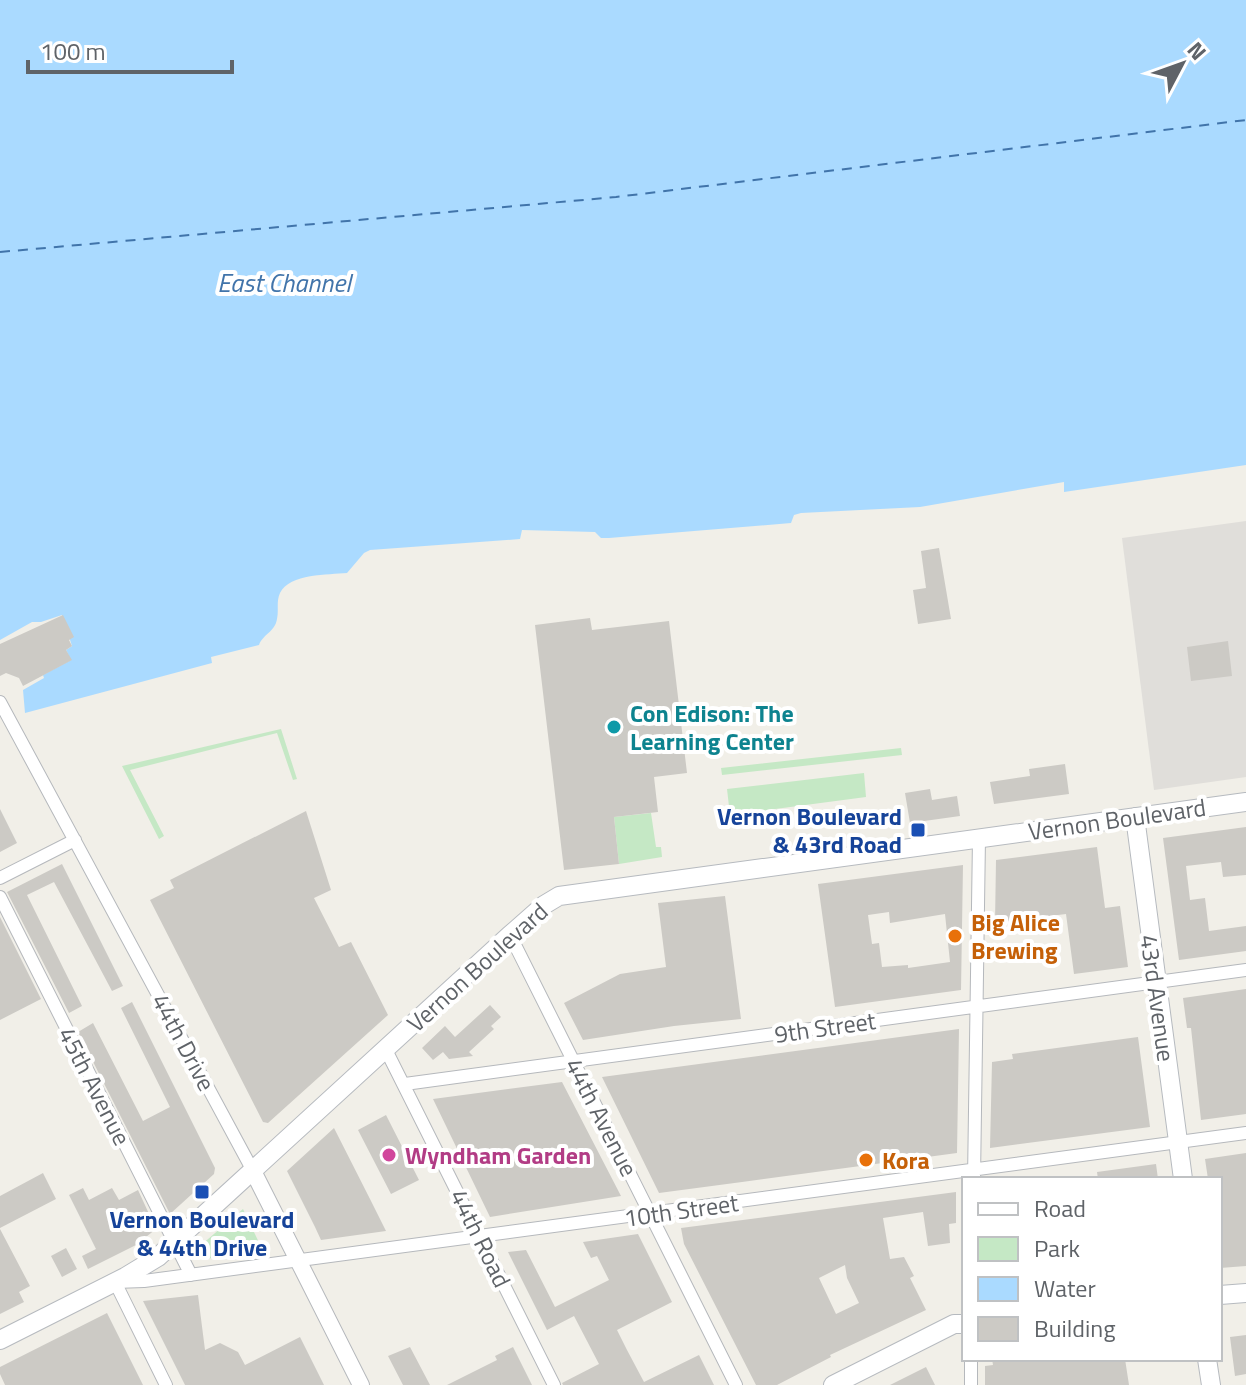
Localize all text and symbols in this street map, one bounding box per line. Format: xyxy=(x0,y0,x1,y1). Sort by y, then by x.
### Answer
scale bar xyxy=(28,24,232,74)
north arrow xyxy=(1142,24,1222,104)
text: 100 m xyxy=(40,33,106,69)
text: N xyxy=(1179,34,1215,68)
water label: East Channel xyxy=(217,263,354,302)
place label: Con Edison: The Learning Center xyxy=(630,695,794,759)
marker: Con Edison: The Learning Center xyxy=(605,718,623,736)
street label: Vernon Boulevard xyxy=(1026,789,1208,849)
place label: Vernon Boulevard & 43rd Road xyxy=(717,798,902,862)
marker: Vernon Boulevard & 43rd Road xyxy=(909,821,927,839)
street label: Vernon Boulevard xyxy=(398,894,556,1040)
place label: Big Alice Brewing xyxy=(971,904,1060,968)
marker: Big Alice Brewing xyxy=(946,927,964,945)
street label: 43rd Avenue xyxy=(1131,932,1185,1064)
street label: 44th Drive xyxy=(143,987,225,1097)
street label: 9th Street xyxy=(772,1002,879,1052)
street label: 45th Avenue xyxy=(50,1021,140,1151)
street label: 44th Avenue xyxy=(557,1052,647,1182)
place label: Wyndham Garden xyxy=(405,1137,591,1173)
place label: Kora xyxy=(882,1142,930,1178)
marker: Wyndham Garden xyxy=(380,1146,398,1164)
marker: Kora xyxy=(857,1151,875,1169)
legend xyxy=(962,1177,1222,1361)
marker: Vernon Boulevard & 44th Drive xyxy=(193,1183,211,1201)
street label: 44th Road xyxy=(442,1183,520,1293)
street label: 10th Street xyxy=(621,1184,741,1236)
text: Road xyxy=(1034,1190,1086,1226)
place label: Vernon Boulevard & 44th Drive xyxy=(110,1201,294,1265)
text: Park xyxy=(1034,1230,1080,1266)
text: Water xyxy=(1034,1270,1096,1306)
text: Building xyxy=(1034,1310,1116,1346)

